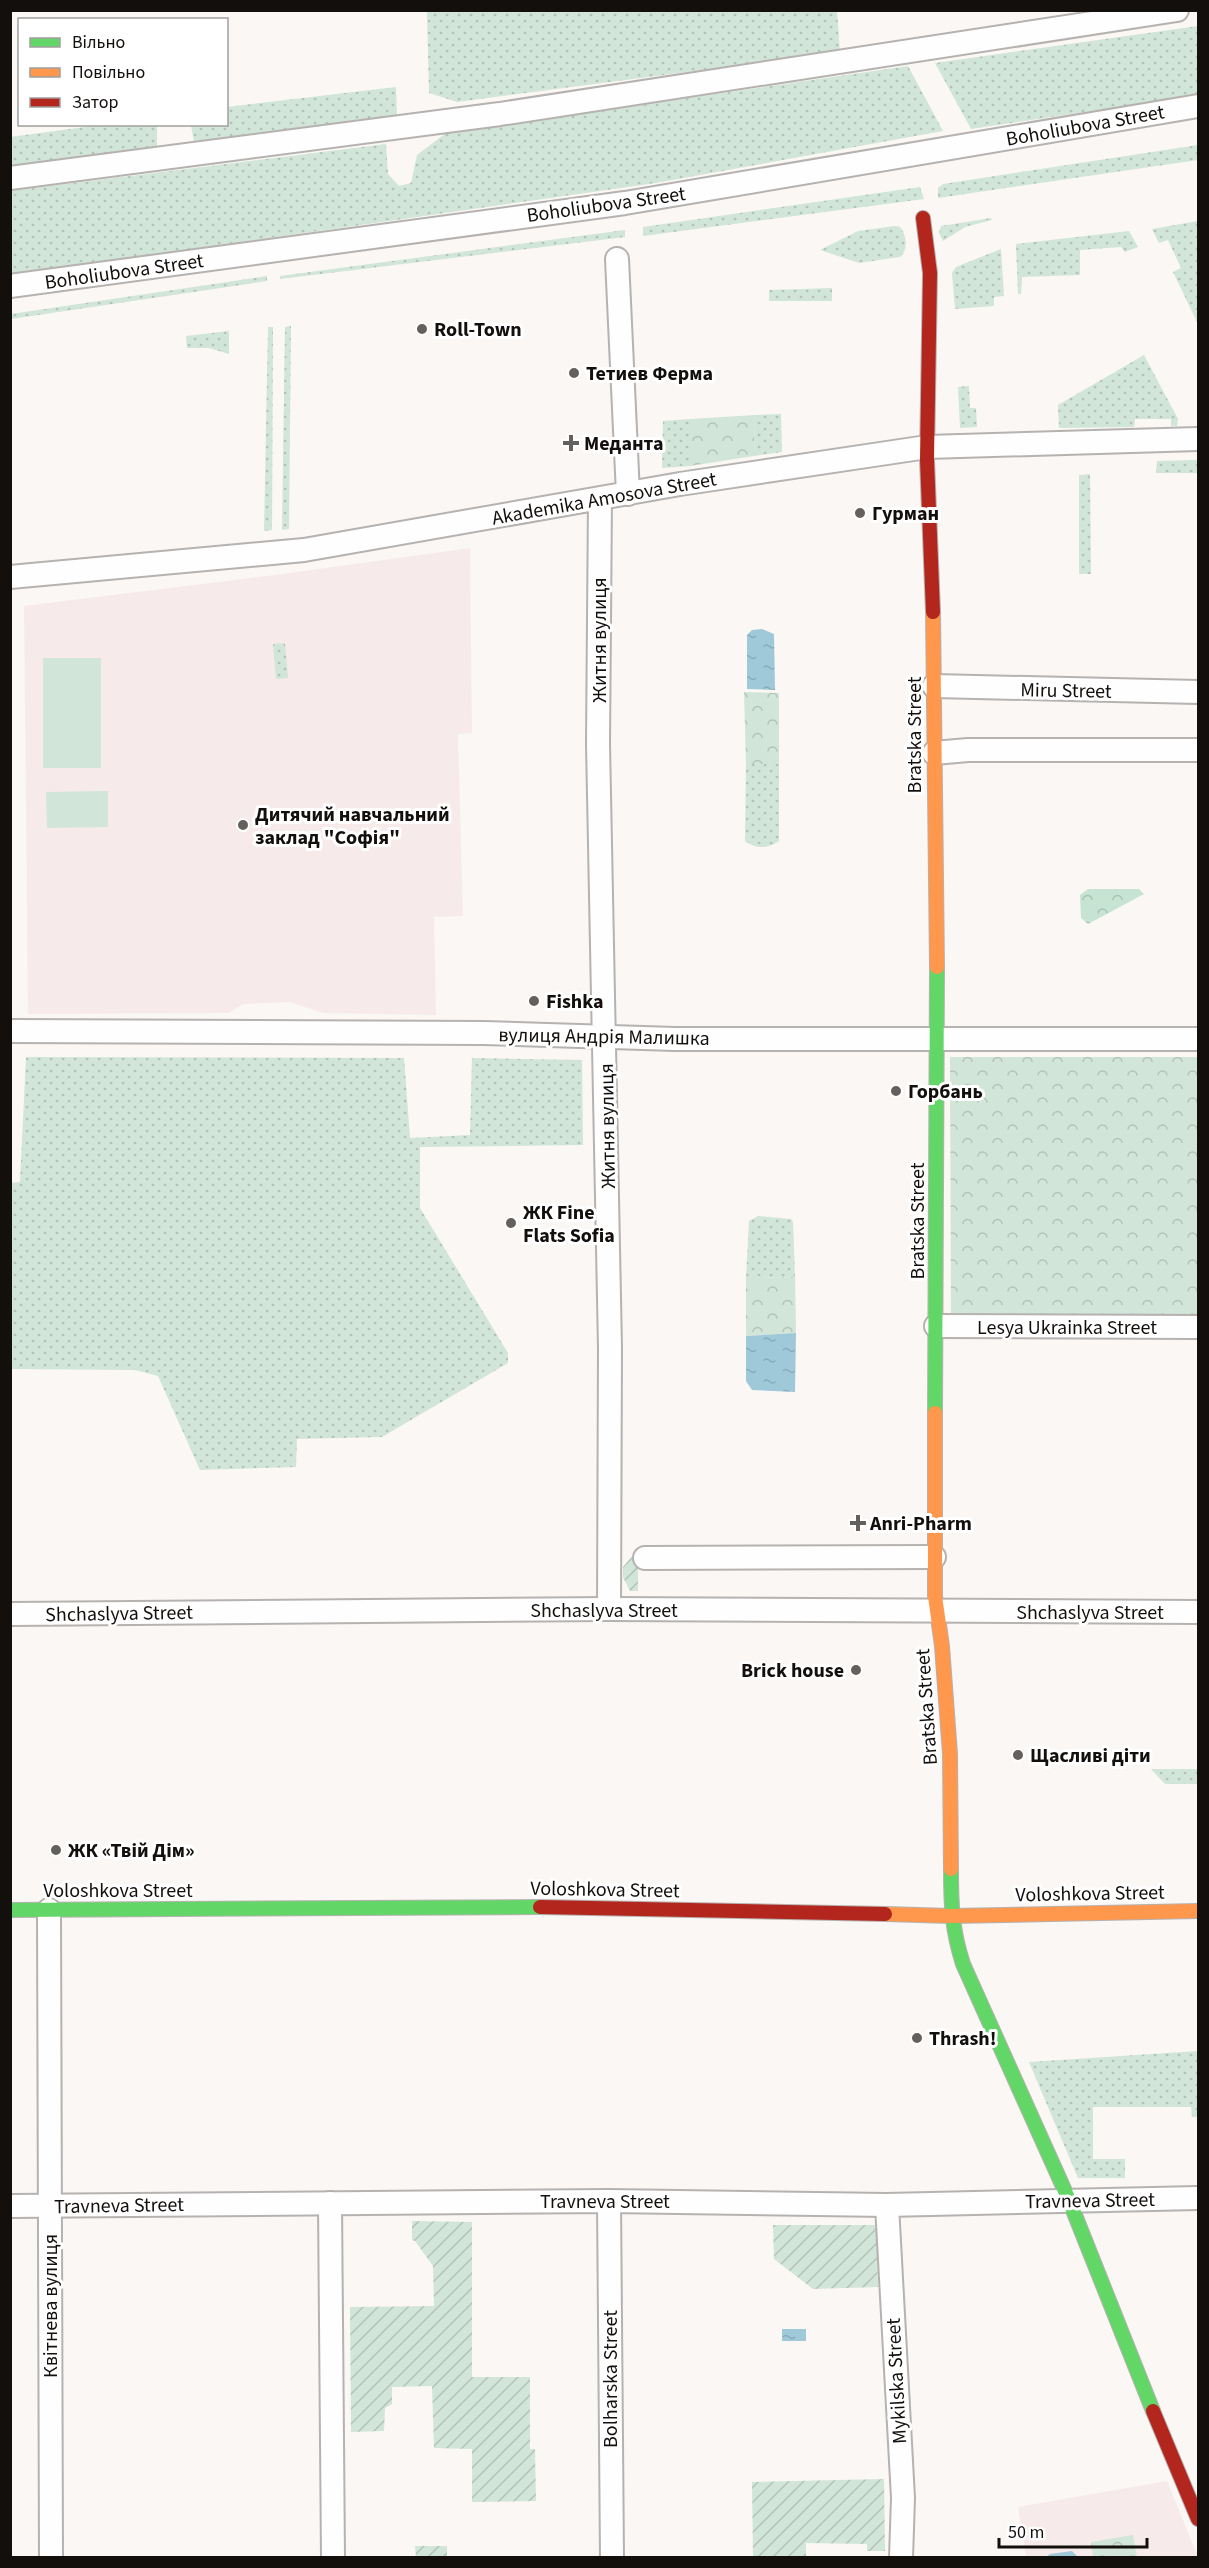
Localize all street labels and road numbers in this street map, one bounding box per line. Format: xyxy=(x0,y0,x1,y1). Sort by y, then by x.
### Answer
street label: Boholiubova Street xyxy=(1004,98,1167,154)
street label: Boholiubova Street xyxy=(525,180,688,230)
street label: Boholiubova Street xyxy=(43,247,206,297)
street label: Akademika Amosova Street xyxy=(490,465,719,533)
street label: Житня вулиця xyxy=(586,577,614,703)
street label: Bratska Street xyxy=(901,676,929,793)
street label: Miru Street xyxy=(1020,676,1112,706)
street label: вулиця Андрія Малишка xyxy=(498,1021,710,1053)
street label: Житня вулиця xyxy=(593,1063,623,1189)
street label: Bratska Street xyxy=(904,1162,932,1279)
street label: Lesya Ukrainka Street xyxy=(977,1314,1157,1342)
street label: Shchaslyva Street xyxy=(530,1597,678,1625)
street label: Shchaslyva Street xyxy=(45,1599,193,1629)
street label: Shchaslyva Street xyxy=(1016,1599,1164,1627)
street label: Bratska Street xyxy=(909,1647,945,1766)
street label: Voloshkova Street xyxy=(530,1875,680,1905)
street label: Voloshkova Street xyxy=(43,1877,193,1905)
street label: Voloshkova Street xyxy=(1015,1879,1165,1909)
street label: Travneva Street xyxy=(1025,2186,1155,2216)
street label: Travneva Street xyxy=(540,2188,670,2216)
street label: Travneva Street xyxy=(54,2191,184,2221)
street label: Квітнева вулиця xyxy=(37,2234,65,2378)
street label: Bolharska Street xyxy=(597,2310,625,2448)
street label: Mykilska Street xyxy=(880,2317,914,2445)

